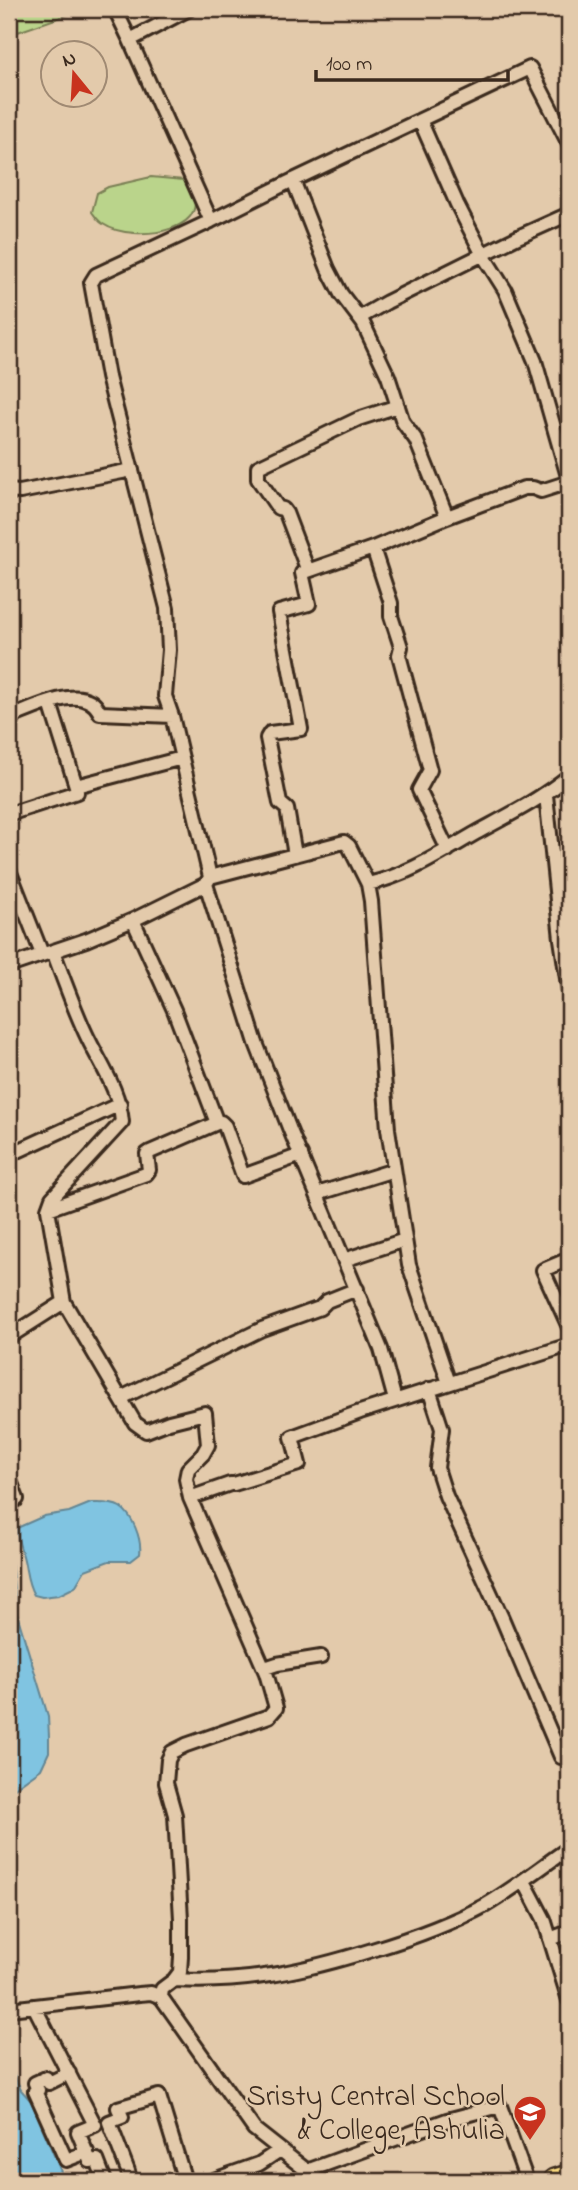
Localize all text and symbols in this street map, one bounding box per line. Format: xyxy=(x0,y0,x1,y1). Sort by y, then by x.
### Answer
north arrow xyxy=(38,38,108,108)
scale bar xyxy=(316,38,508,82)
text: N xyxy=(59,45,80,75)
text: 100 m xyxy=(326,50,372,80)
place label: Sristy Central School & College, Ashulia xyxy=(247,2076,505,2154)
school or university icon: Sristy Central School & College, Ashulia xyxy=(511,2093,549,2142)

